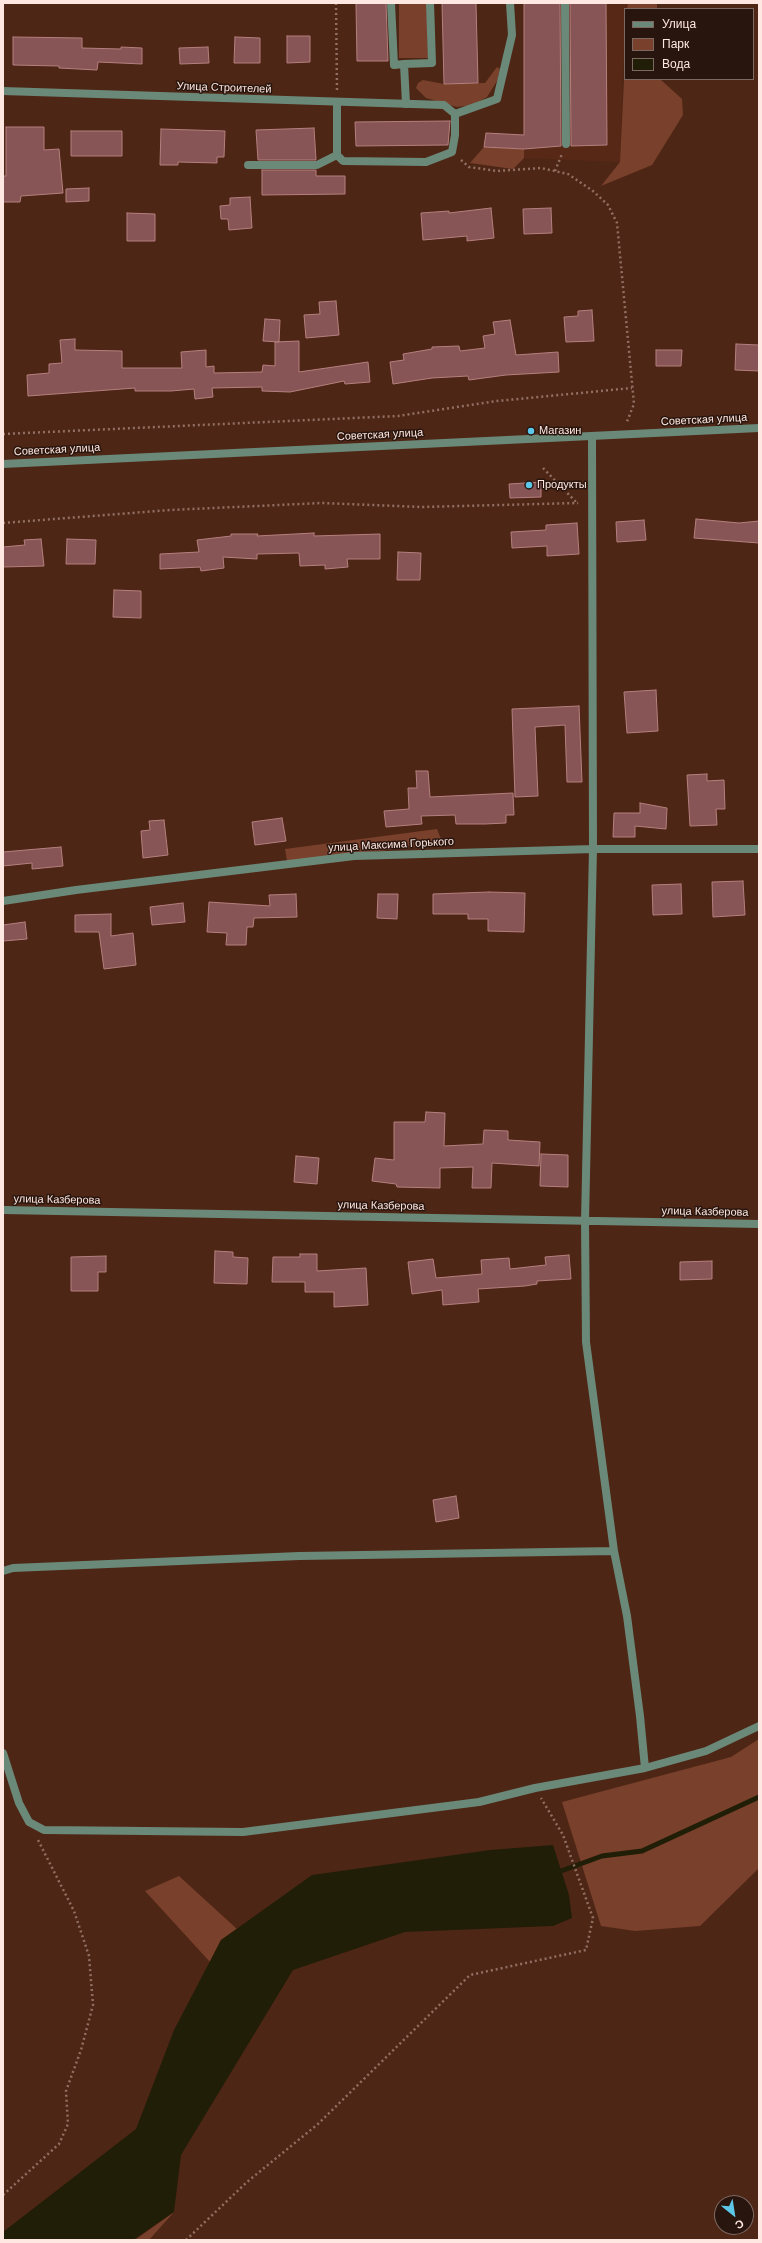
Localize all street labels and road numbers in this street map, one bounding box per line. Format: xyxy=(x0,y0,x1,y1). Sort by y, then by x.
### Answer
street label: Улица Строителей xyxy=(176,80,272,96)
street label: Советская улица xyxy=(661,411,747,429)
street label: Советская улица xyxy=(337,426,423,444)
street label: Советская улица xyxy=(14,441,100,459)
street label: улица Максима Горького xyxy=(328,835,454,855)
street label: улица Казберова xyxy=(13,1193,101,1207)
street label: улица Казберова xyxy=(337,1199,425,1213)
street label: улица Казберова xyxy=(661,1205,749,1219)

